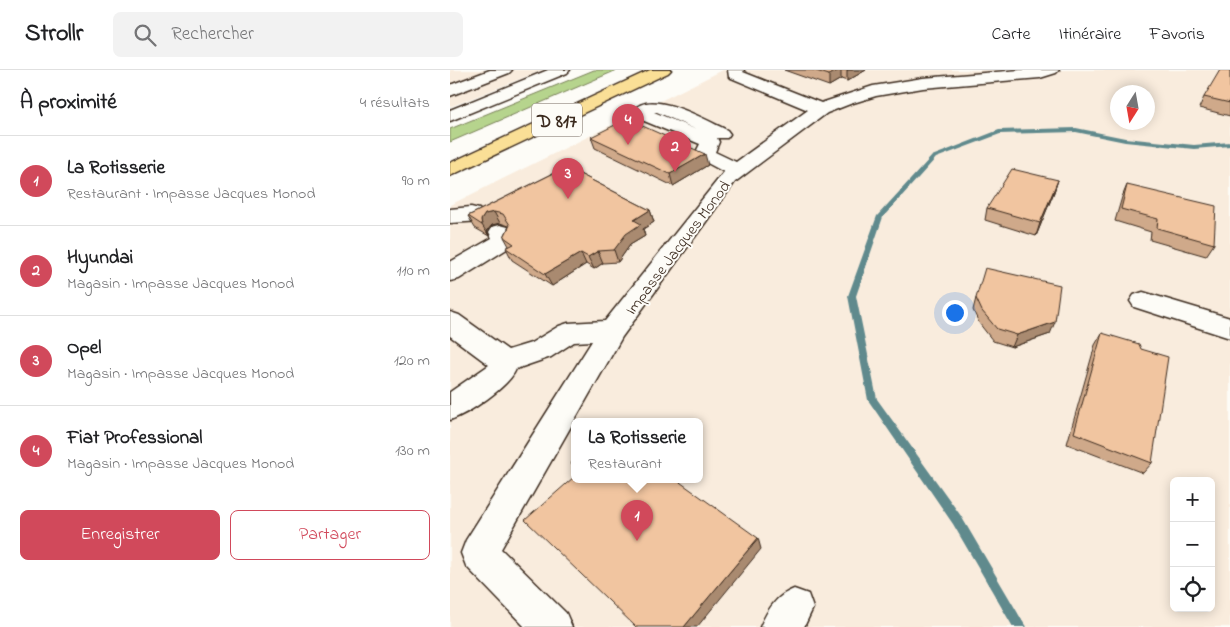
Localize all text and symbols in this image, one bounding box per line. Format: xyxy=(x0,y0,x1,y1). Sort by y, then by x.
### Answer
search box xyxy=(113,12,463,57)
text: Strollr xyxy=(25,17,83,52)
icon: search xyxy=(131,21,159,49)
text: Rechercher xyxy=(171,21,254,48)
text: Carte xyxy=(991,22,1031,48)
text: Itinéraire xyxy=(1059,22,1121,48)
text: Favoris xyxy=(1149,22,1205,48)
north arrow xyxy=(1110,85,1155,130)
text: À proximité xyxy=(20,88,117,118)
text: 4 résultats xyxy=(360,91,430,115)
road number: D 817 xyxy=(532,104,582,136)
pin: 4 xyxy=(612,104,644,145)
pin: 2 xyxy=(659,131,691,172)
text: La Rotisserie xyxy=(67,155,165,182)
pin: 3 xyxy=(552,158,584,199)
text: 1 xyxy=(33,169,39,193)
text: 90 m xyxy=(402,169,430,193)
street label: Impasse Jacques Monod xyxy=(620,176,737,320)
text: Restaurant · Impasse Jacques Monod xyxy=(67,182,315,206)
text: Hyundai xyxy=(67,245,133,272)
text: 2 xyxy=(32,259,40,283)
text: 110 m xyxy=(396,259,430,283)
text: Magasin · Impasse Jacques Monod xyxy=(67,272,294,296)
your location xyxy=(942,300,968,326)
text: Opel xyxy=(67,335,102,362)
text: 3 xyxy=(33,349,39,373)
text: 120 m xyxy=(394,349,430,373)
text: Magasin · Impasse Jacques Monod xyxy=(67,362,294,386)
popup xyxy=(571,418,703,483)
text: Fiat Professional xyxy=(67,425,203,452)
text: La Rotisserie xyxy=(588,425,686,452)
text: 4 xyxy=(33,439,39,463)
text: 130 m xyxy=(395,439,430,463)
text: Magasin · Impasse Jacques Monod xyxy=(67,452,294,476)
text: Restaurant xyxy=(588,452,662,476)
map controls xyxy=(1170,477,1215,612)
button: + xyxy=(1170,477,1215,522)
pin: 1 xyxy=(621,500,653,541)
button: Enregistrer xyxy=(20,510,220,560)
button: Partager xyxy=(230,510,430,560)
button: − xyxy=(1170,522,1215,567)
button: locate xyxy=(1170,567,1215,612)

